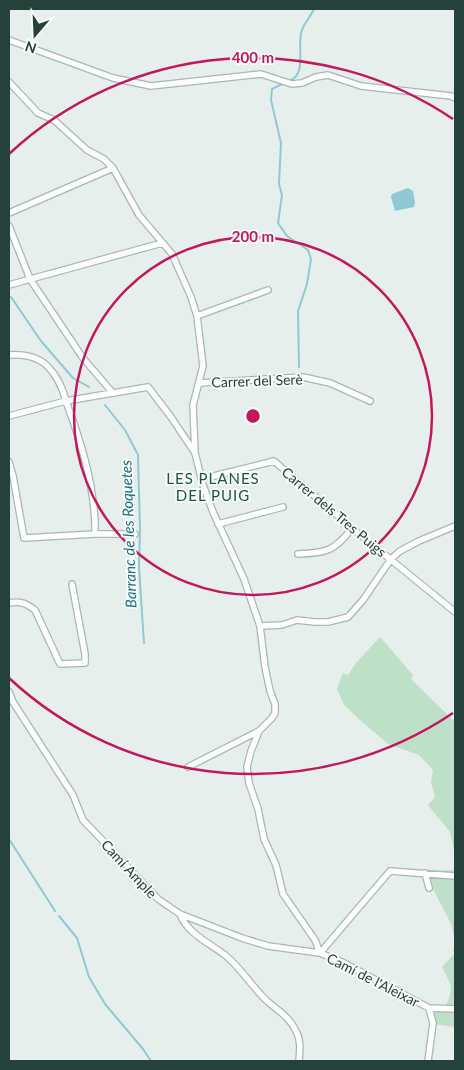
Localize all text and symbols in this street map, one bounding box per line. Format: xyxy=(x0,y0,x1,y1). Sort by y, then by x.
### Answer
north arrow xyxy=(10,10,60,60)
text: N xyxy=(23,38,38,58)
text: 400 m xyxy=(232,48,274,66)
text: 200 m xyxy=(232,227,274,245)
street label: Carrer del Serè xyxy=(211,370,303,391)
centre of rings xyxy=(244,407,262,425)
water label: Barranc de les Roquetes xyxy=(116,460,140,608)
street label: Carrer dels Tres Puigs xyxy=(279,463,390,560)
district label: LES PLANES DEL PUIG xyxy=(166,469,260,504)
street label: Camí Ample xyxy=(98,836,161,901)
street label: Camí de l'Aleixar xyxy=(324,949,422,1010)

